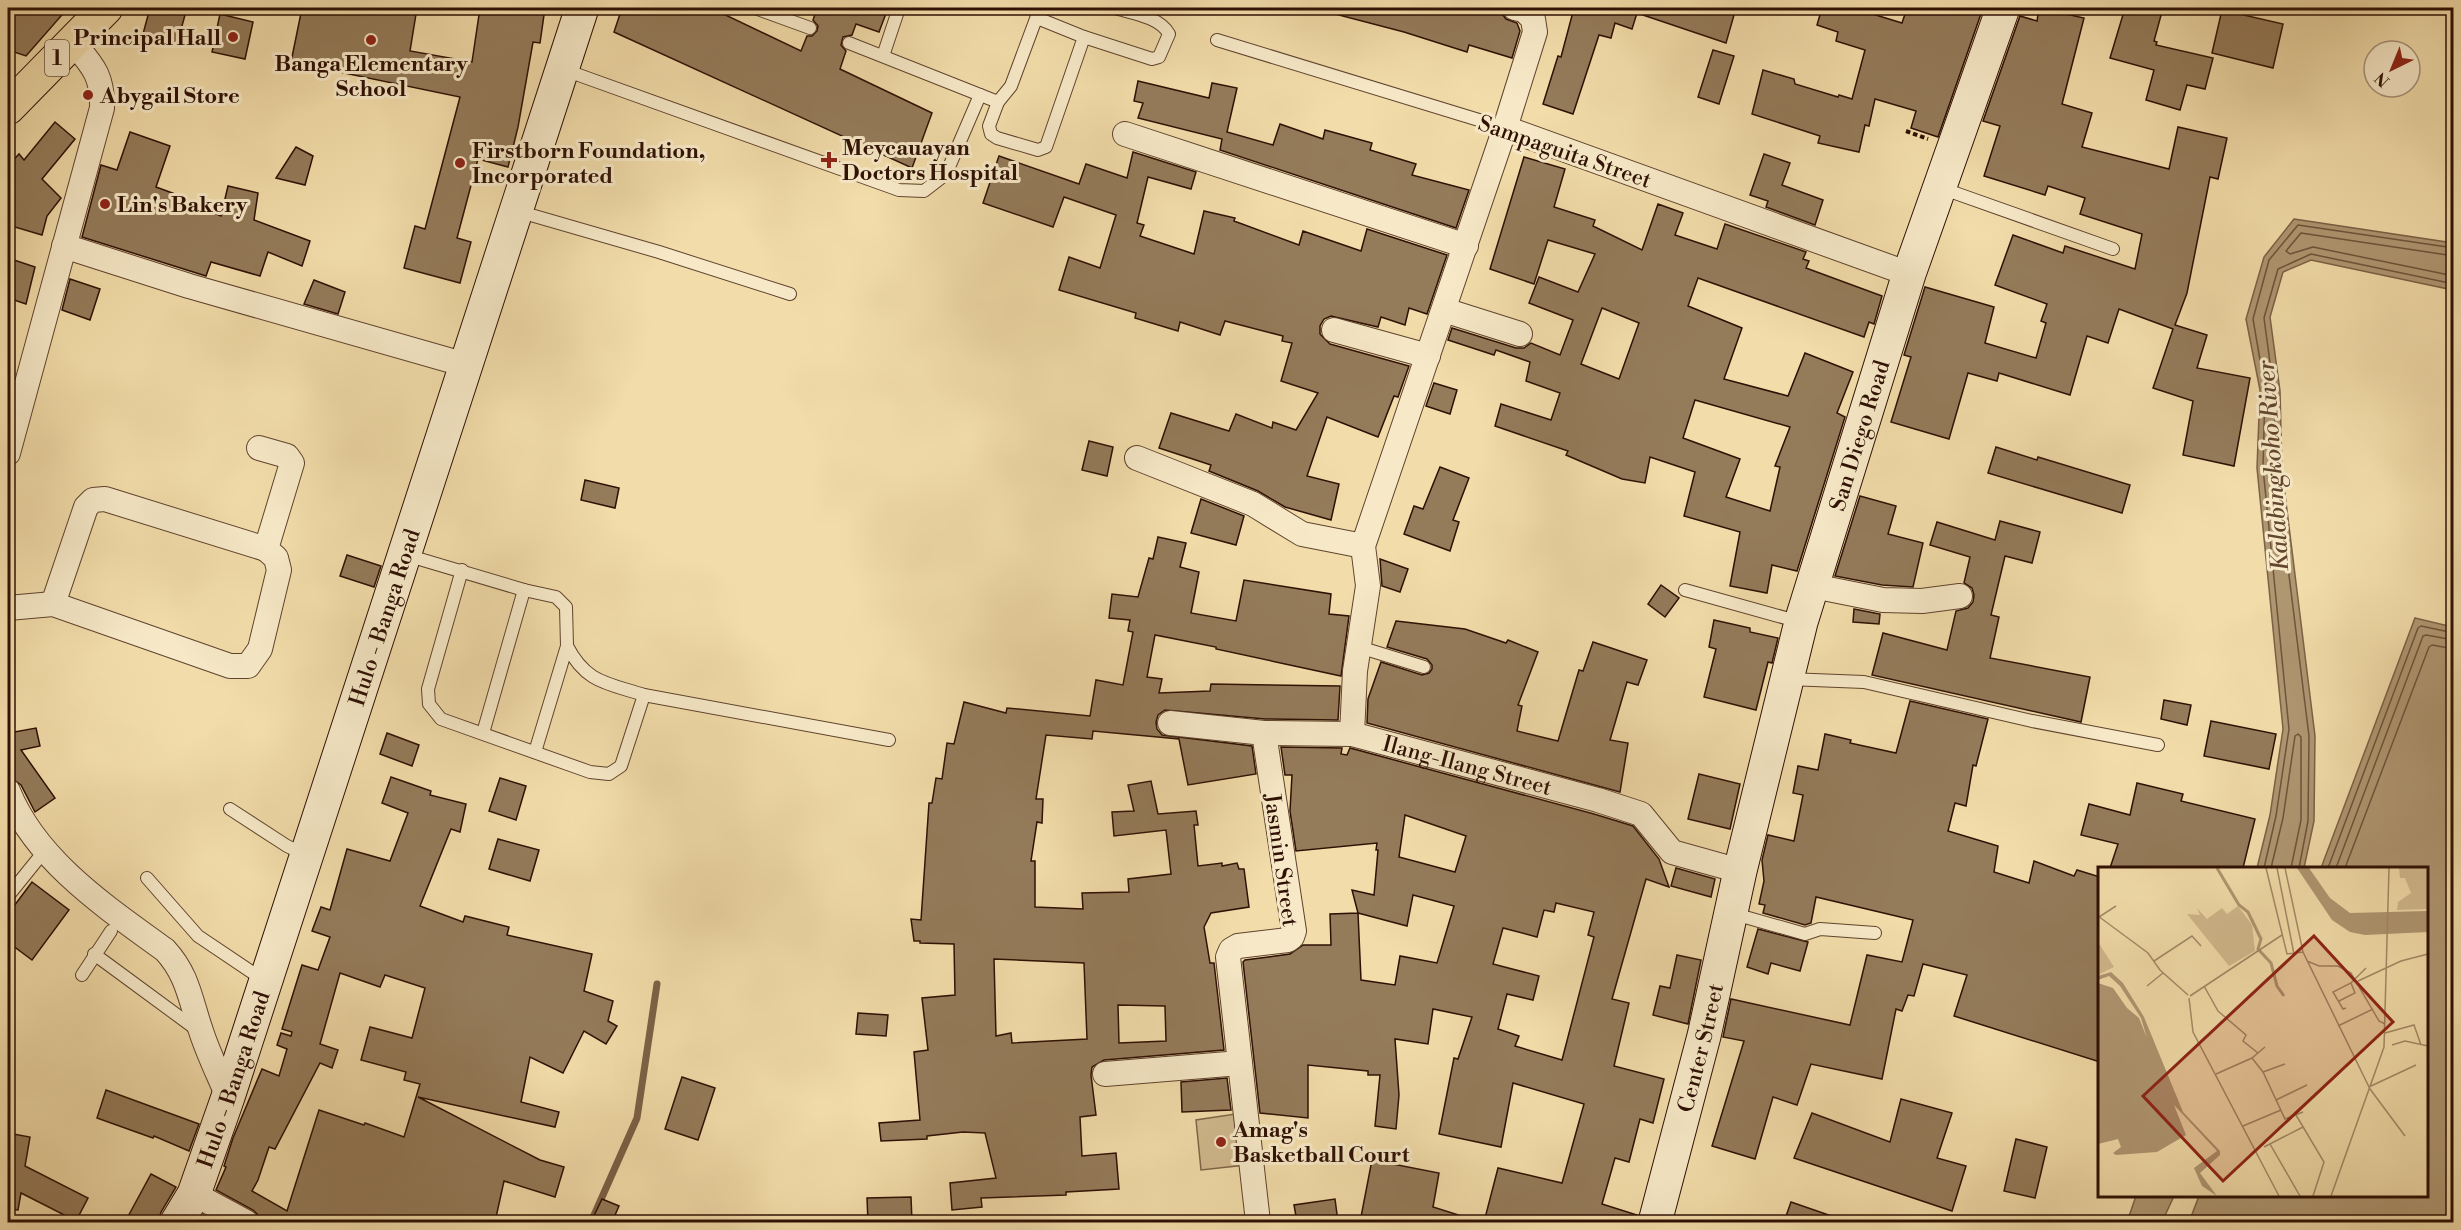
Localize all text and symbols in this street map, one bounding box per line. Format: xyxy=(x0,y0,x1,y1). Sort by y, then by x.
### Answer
place label: Principal Hall xyxy=(74,25,221,52)
marker: Principal Hall xyxy=(226,30,240,44)
marker: Banga Elementary School xyxy=(364,33,378,47)
north arrow xyxy=(2362,39,2422,99)
road number: 1 xyxy=(45,40,69,76)
place label: Banga Elementary School xyxy=(275,51,468,103)
text: N xyxy=(2371,67,2394,91)
place label: Abygail Store xyxy=(99,83,240,110)
marker: Abygail Store xyxy=(81,88,95,102)
street label: Sampaguita Street xyxy=(1474,110,1655,195)
place label: Meycauayan Doctors Hospital xyxy=(842,135,1018,187)
place label: Firstborn Foundation, Incorporated xyxy=(472,138,706,190)
marker: Meycauayan Doctors Hospital xyxy=(820,151,838,169)
marker: Firstborn Foundation, Incorporated xyxy=(453,156,467,170)
place label: Lin's Bakery xyxy=(117,192,248,219)
marker: Lin's Bakery xyxy=(98,197,112,211)
street label: San Diego Road xyxy=(1824,357,1897,514)
water label: Kalabingkoho River xyxy=(2252,359,2296,572)
street label: Hulo - Banga Road xyxy=(344,525,427,710)
street label: Ilang-Ilang Street xyxy=(1379,731,1555,802)
street label: Jasmin Street xyxy=(1258,791,1303,929)
inset map xyxy=(2098,867,2428,1197)
street label: Center Street xyxy=(1672,981,1730,1116)
street label: Hulo - Banga Road xyxy=(192,987,277,1172)
place label: Amag's Basketball Court xyxy=(1232,1117,1410,1169)
marker: Amag's Basketball Court xyxy=(1214,1135,1228,1149)

